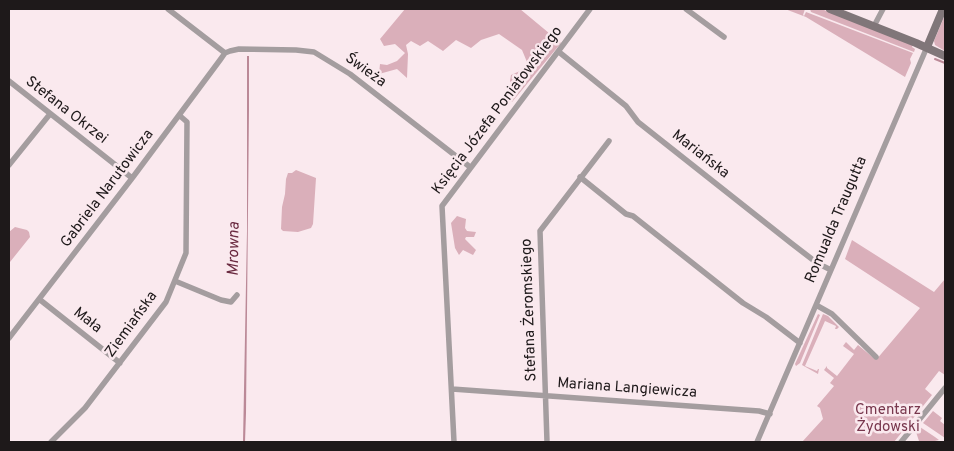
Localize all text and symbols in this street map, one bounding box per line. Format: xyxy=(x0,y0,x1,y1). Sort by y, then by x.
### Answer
street label: Księcia Józefa Poniatowskiego xyxy=(429,23,567,199)
street label: Świeża xyxy=(341,50,389,92)
street label: Stefana Okrzei xyxy=(21,73,111,149)
street label: Gabriela Narutowicza xyxy=(58,126,158,252)
street label: Mariańska xyxy=(668,127,732,183)
street label: Romualda Traugutta xyxy=(802,154,872,286)
water label: Mrowna xyxy=(225,222,245,276)
street label: Stefana Żeromskiego xyxy=(519,238,541,382)
street label: Ziemiańska xyxy=(102,288,162,362)
street label: Mała xyxy=(69,304,105,338)
street label: Mariana Langiewicza xyxy=(557,375,697,403)
park label: Cmentarz Żydowski xyxy=(855,402,921,437)

